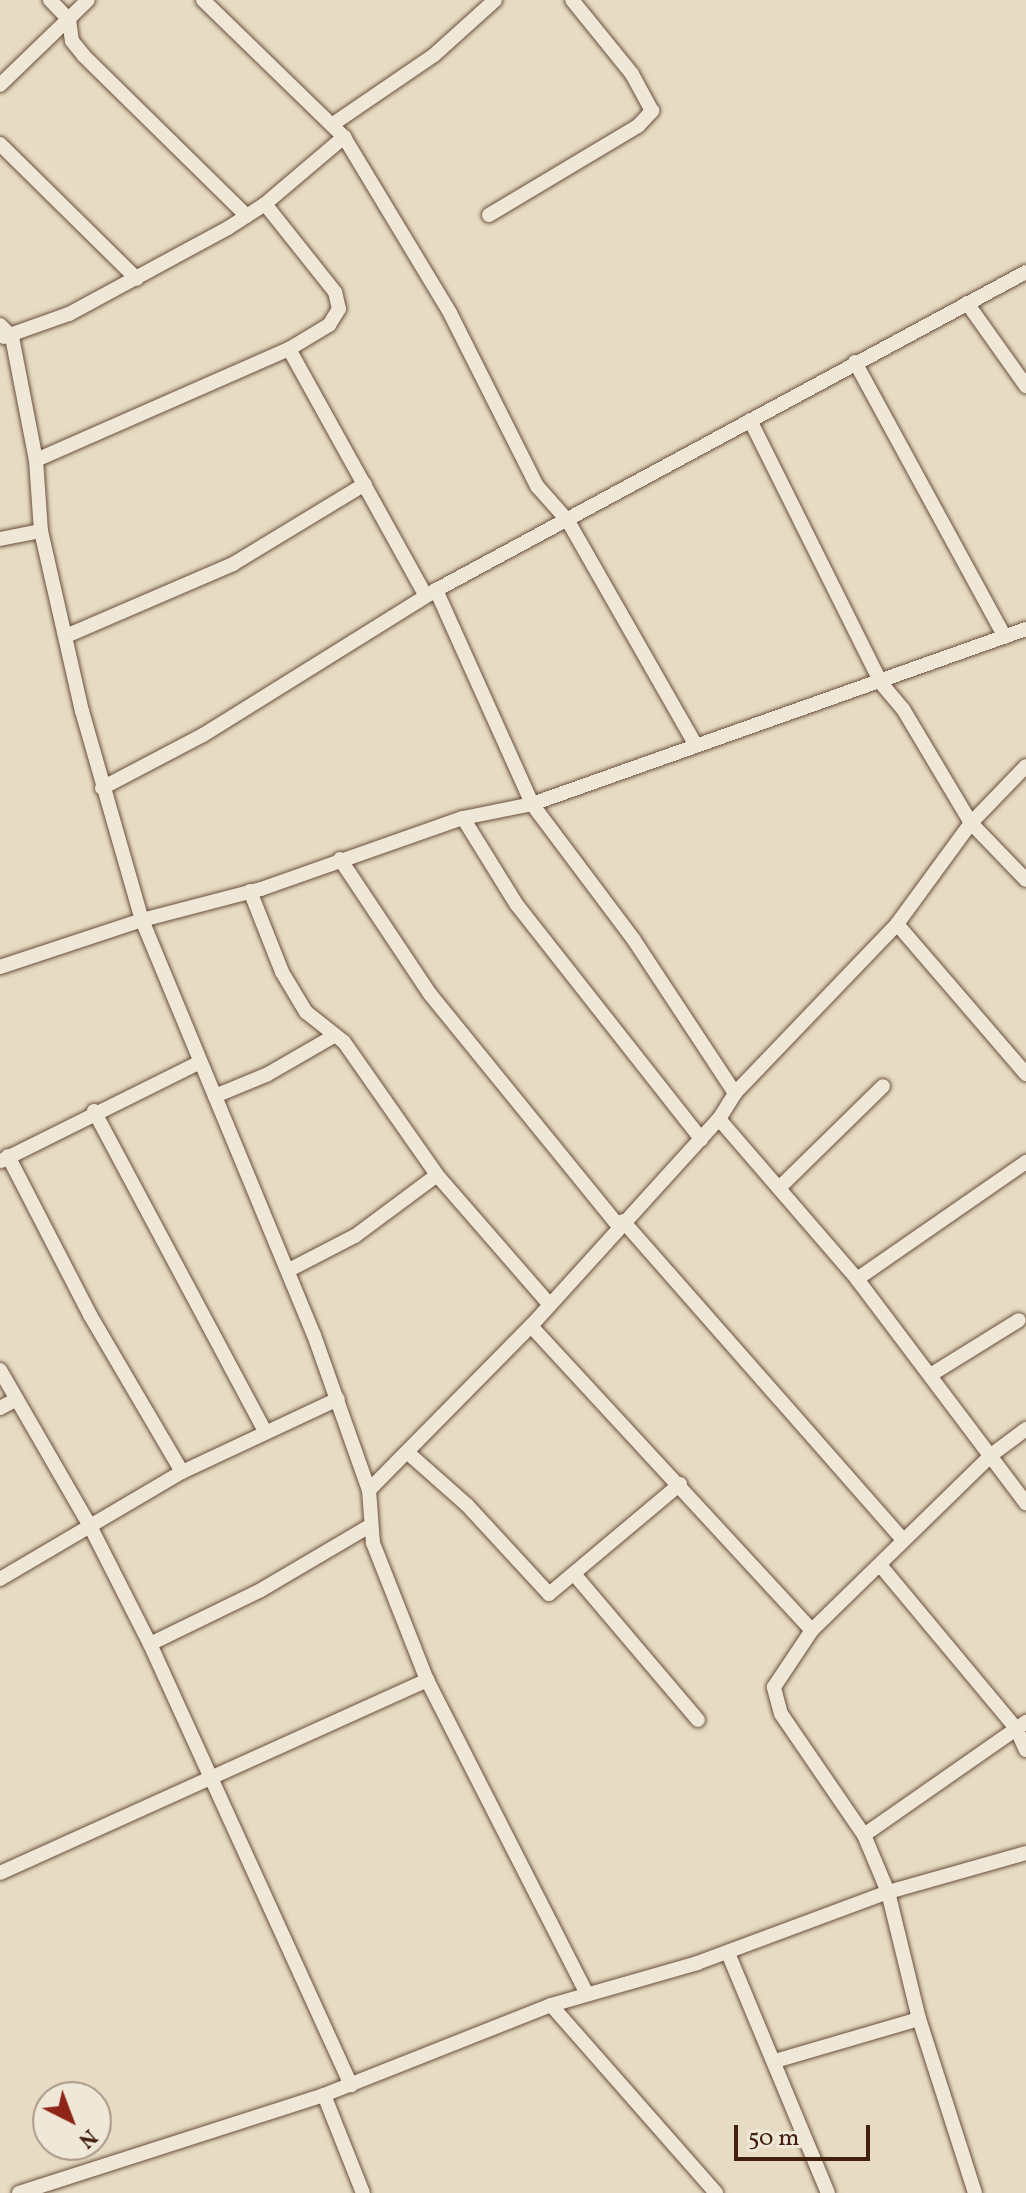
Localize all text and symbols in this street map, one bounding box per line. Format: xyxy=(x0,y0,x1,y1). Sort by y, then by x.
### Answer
north arrow xyxy=(32,2081,112,2161)
scale bar xyxy=(738,2109,874,2159)
text: N xyxy=(71,2121,103,2155)
text: 50 m xyxy=(748,2122,800,2156)

